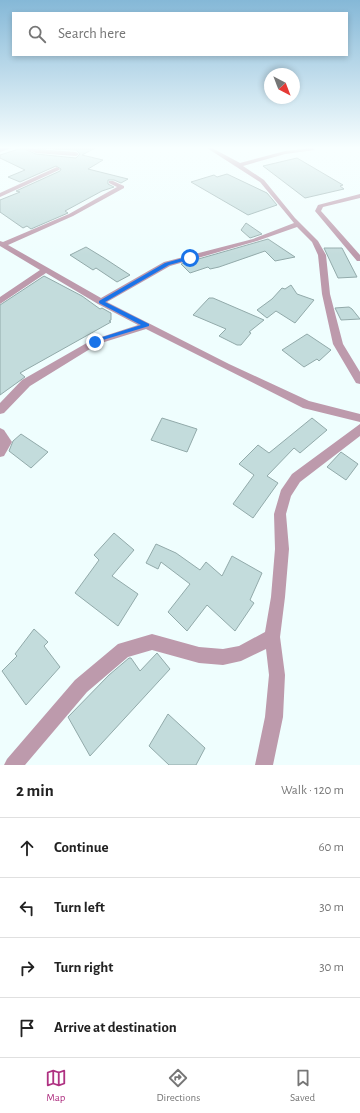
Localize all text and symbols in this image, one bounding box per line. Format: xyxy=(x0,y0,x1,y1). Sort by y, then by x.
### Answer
search box xyxy=(12,12,348,56)
icon: search xyxy=(26,23,48,45)
text: Search here xyxy=(58,26,126,41)
north arrow xyxy=(264,68,300,104)
route start xyxy=(181,249,199,267)
route end xyxy=(86,333,104,351)
text: 2 min xyxy=(16,782,54,799)
text: Walk · 120 m xyxy=(281,784,344,797)
icon: ahead xyxy=(16,837,38,859)
text: Continue xyxy=(54,840,109,855)
text: 60 m xyxy=(318,841,344,854)
icon: left xyxy=(16,897,38,919)
text: Turn left xyxy=(54,900,105,915)
text: 30 m xyxy=(319,901,344,914)
icon: right xyxy=(16,957,38,979)
text: Turn right xyxy=(54,960,113,975)
text: 30 m xyxy=(319,961,344,974)
icon: arrive xyxy=(16,1017,38,1039)
text: Arrive at destination xyxy=(54,1020,177,1035)
tab: Map xyxy=(45,1067,67,1104)
tab: Directions xyxy=(156,1067,200,1104)
tab: Saved xyxy=(290,1067,315,1104)

